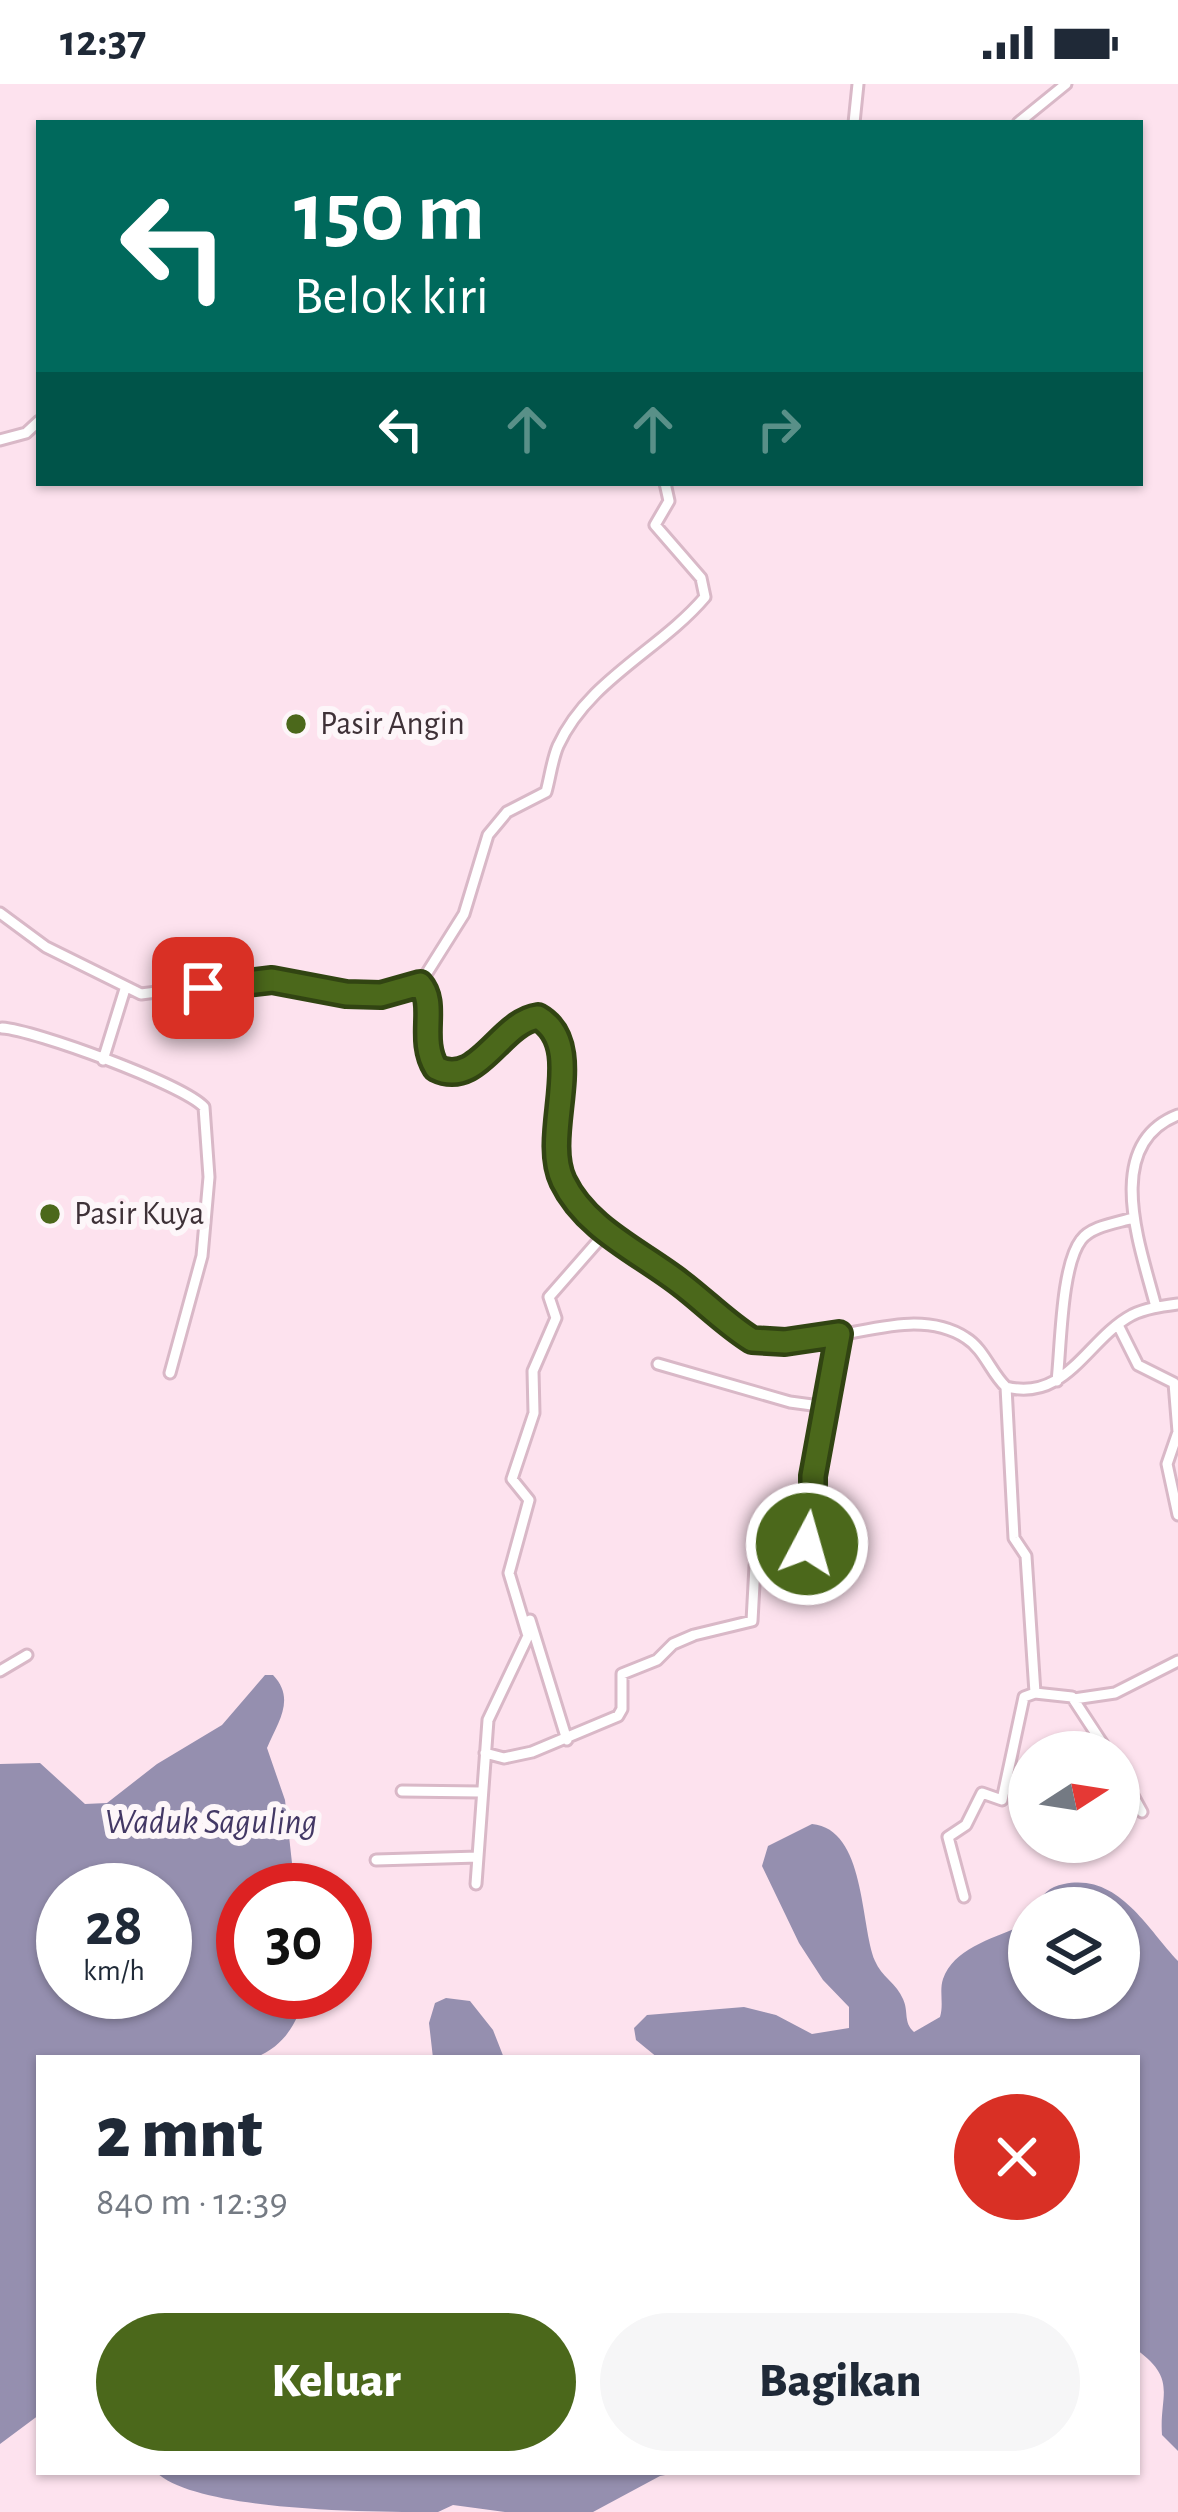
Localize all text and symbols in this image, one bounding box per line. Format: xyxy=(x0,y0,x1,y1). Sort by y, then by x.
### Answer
text: 12:37 xyxy=(60,19,147,64)
icon: left xyxy=(96,168,252,324)
text: 150 m xyxy=(294,172,485,256)
text: Belok kiri xyxy=(294,270,489,324)
icon: left xyxy=(368,396,434,462)
icon: ahead xyxy=(494,396,560,462)
icon: ahead xyxy=(620,396,686,462)
icon: right xyxy=(746,396,812,462)
place label: Pasir Angin xyxy=(320,708,465,741)
marker: Pasir Angin xyxy=(283,711,309,737)
pin xyxy=(152,937,254,1039)
icon: arrive xyxy=(170,955,236,1021)
place label: Pasir Kuya xyxy=(74,1198,205,1231)
marker: Pasir Kuya xyxy=(37,1201,63,1227)
position arrow xyxy=(744,1481,870,1607)
north arrow xyxy=(1008,1731,1140,1863)
map controls xyxy=(1008,1731,1140,2019)
water label: Waduk Saguling xyxy=(105,1804,317,1840)
speed limit sign: 30 xyxy=(216,1863,372,2019)
button: layers xyxy=(1008,1887,1140,2019)
text: 28 xyxy=(85,1896,143,1956)
text: km/h xyxy=(83,1956,145,1986)
button: close xyxy=(954,2094,1080,2220)
text: 2 mnt xyxy=(96,2098,263,2170)
text: 840 m · 12:39 xyxy=(96,2183,288,2222)
button: Keluar xyxy=(96,2313,576,2451)
button: Bagikan xyxy=(600,2313,1080,2451)

